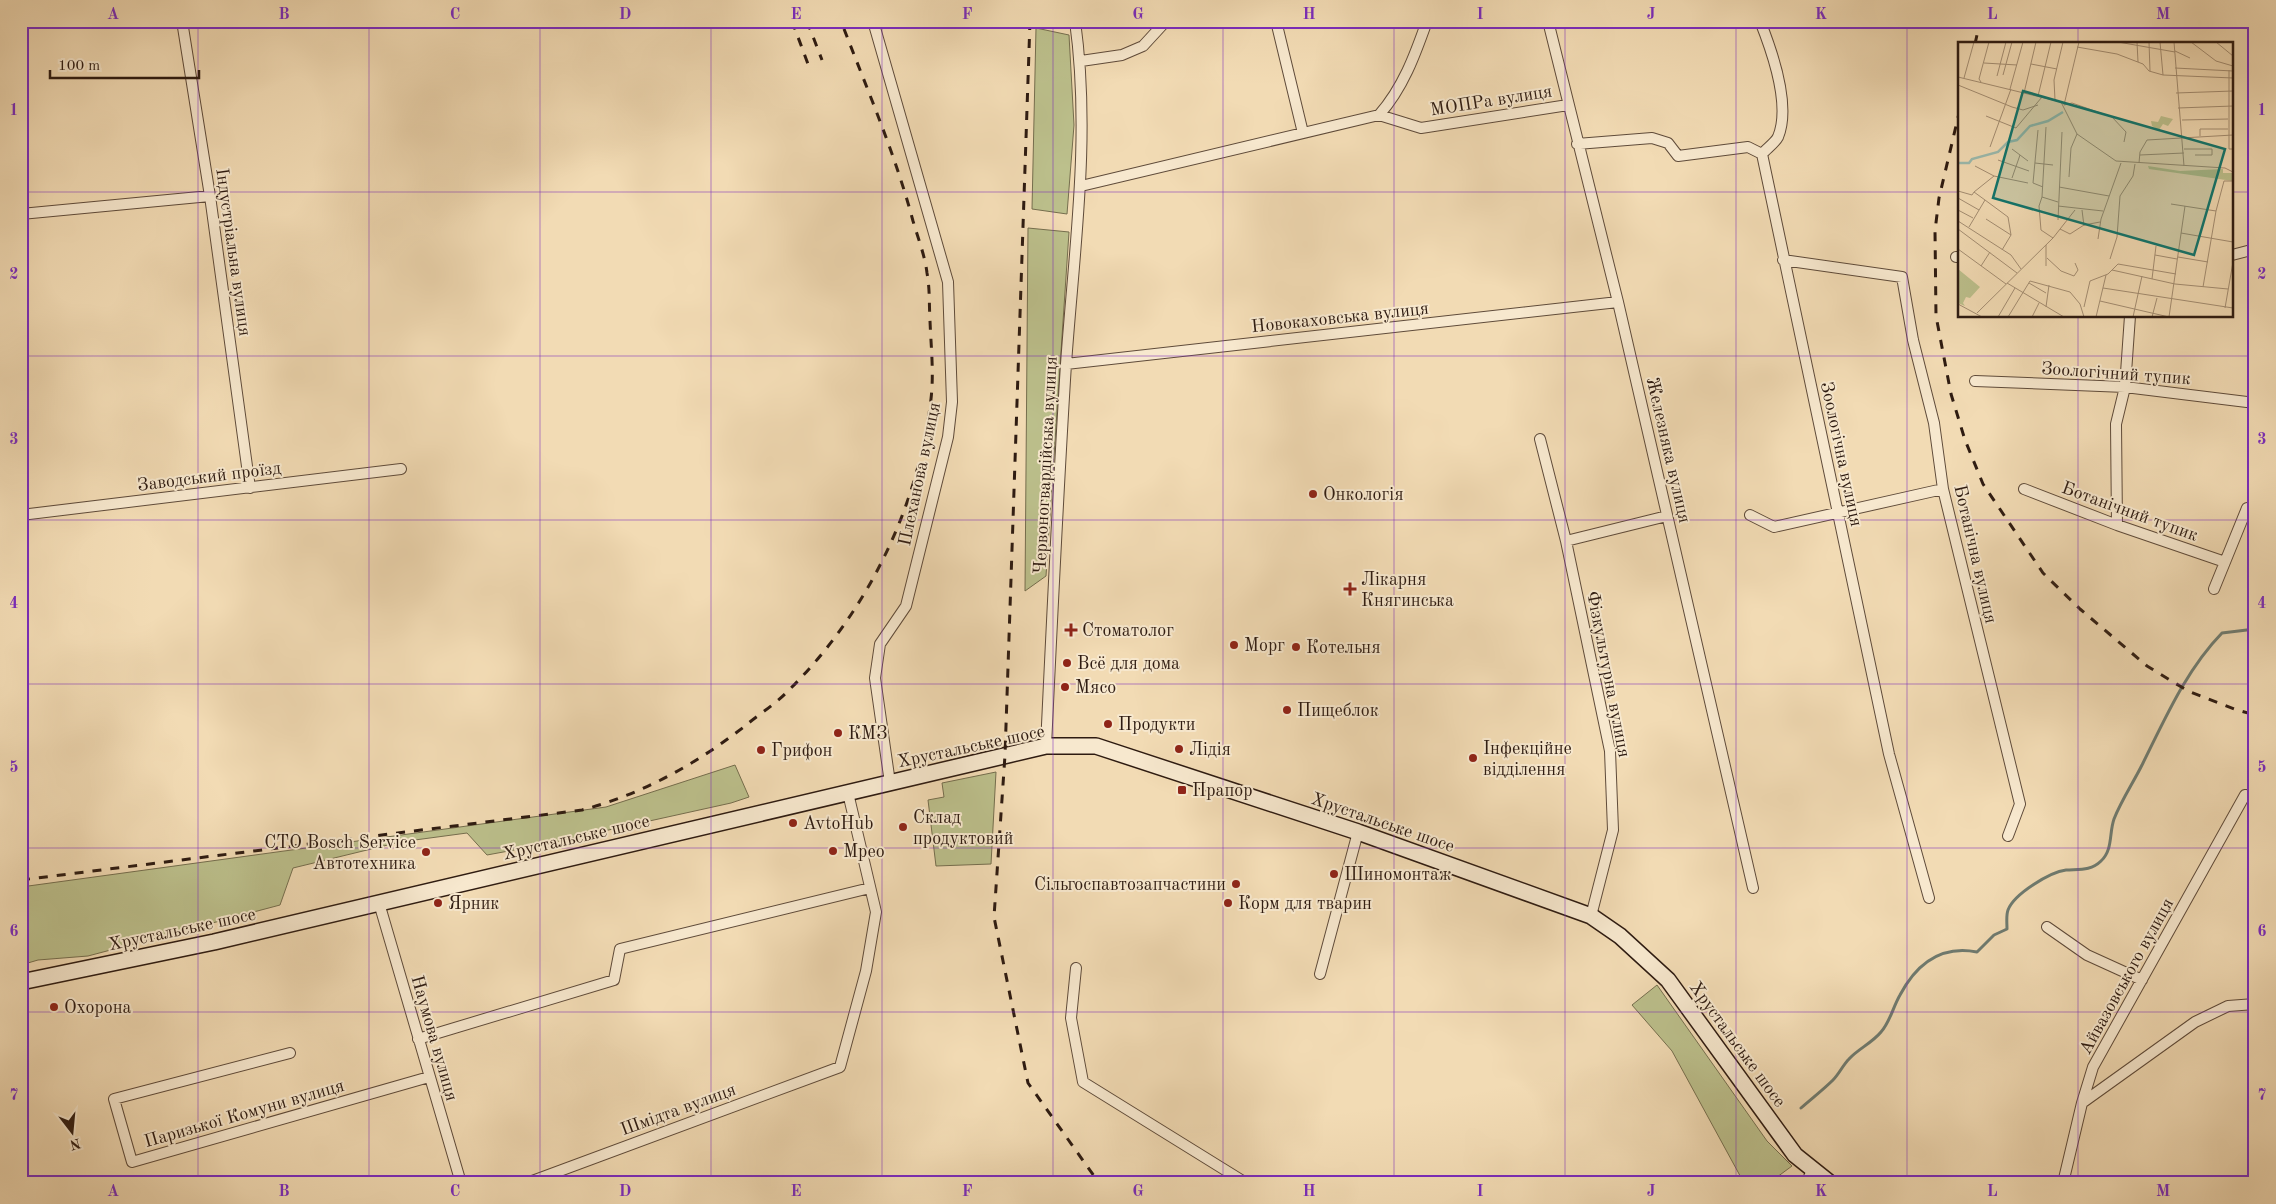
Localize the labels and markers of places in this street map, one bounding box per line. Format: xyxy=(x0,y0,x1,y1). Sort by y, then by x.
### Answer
place label: Онкологія xyxy=(1323,486,1404,504)
marker: Онкологія xyxy=(1307,488,1319,500)
place label: Лікарня Княгинська xyxy=(1361,571,1454,610)
marker: Лікарня Княгинська xyxy=(1343,582,1357,596)
place label: Стоматолог xyxy=(1082,622,1174,640)
marker: Стоматолог xyxy=(1064,623,1078,637)
place label: Морг xyxy=(1244,637,1285,655)
marker: Морг xyxy=(1228,639,1240,651)
place label: Котельня xyxy=(1306,639,1381,657)
marker: Котельня xyxy=(1290,641,1302,653)
place label: Всё для дома xyxy=(1077,655,1180,673)
marker: Всё для дома xyxy=(1061,657,1073,669)
place label: Мясо xyxy=(1075,679,1116,697)
marker: Мясо xyxy=(1059,681,1071,693)
place label: Пищеблок xyxy=(1297,702,1379,720)
marker: Пищеблок xyxy=(1281,704,1293,716)
place label: Продукти xyxy=(1118,716,1196,734)
marker: Продукти xyxy=(1102,718,1114,730)
place label: КМЗ xyxy=(848,725,887,743)
marker: КМЗ xyxy=(832,727,844,739)
place label: Інфекційне відділення xyxy=(1483,740,1572,779)
place label: Лідія xyxy=(1189,741,1231,759)
place label: Грифон xyxy=(771,742,833,761)
marker: Лідія xyxy=(1173,743,1185,755)
marker: Грифон xyxy=(755,744,767,756)
marker: Інфекційне відділення xyxy=(1467,752,1479,764)
place label: Прапор xyxy=(1192,782,1253,800)
marker: Прапор xyxy=(1176,784,1188,796)
place label: Склад продуктовий xyxy=(913,809,1013,848)
place label: AvtoHub xyxy=(803,815,873,833)
marker: AvtoHub xyxy=(787,817,799,829)
marker: Склад продуктовий xyxy=(897,821,909,833)
place label: СТО Bosch Service Автотехника xyxy=(264,834,416,873)
place label: Мрео xyxy=(843,843,885,861)
marker: Мрео xyxy=(827,845,839,857)
marker: СТО Bosch Service Автотехника xyxy=(420,846,432,858)
place label: Шиномонтаж xyxy=(1344,866,1452,884)
marker: Шиномонтаж xyxy=(1328,868,1340,880)
place label: Сільгоспавтозапчастини xyxy=(1034,876,1226,894)
marker: Сільгоспавтозапчастини xyxy=(1230,878,1242,890)
place label: Ярник xyxy=(448,895,499,913)
place label: Корм для тварин xyxy=(1238,895,1372,913)
marker: Ярник xyxy=(432,897,444,909)
marker: Корм для тварин xyxy=(1222,897,1234,909)
place label: Охорона xyxy=(64,999,132,1017)
marker: Охорона xyxy=(48,1001,60,1013)

